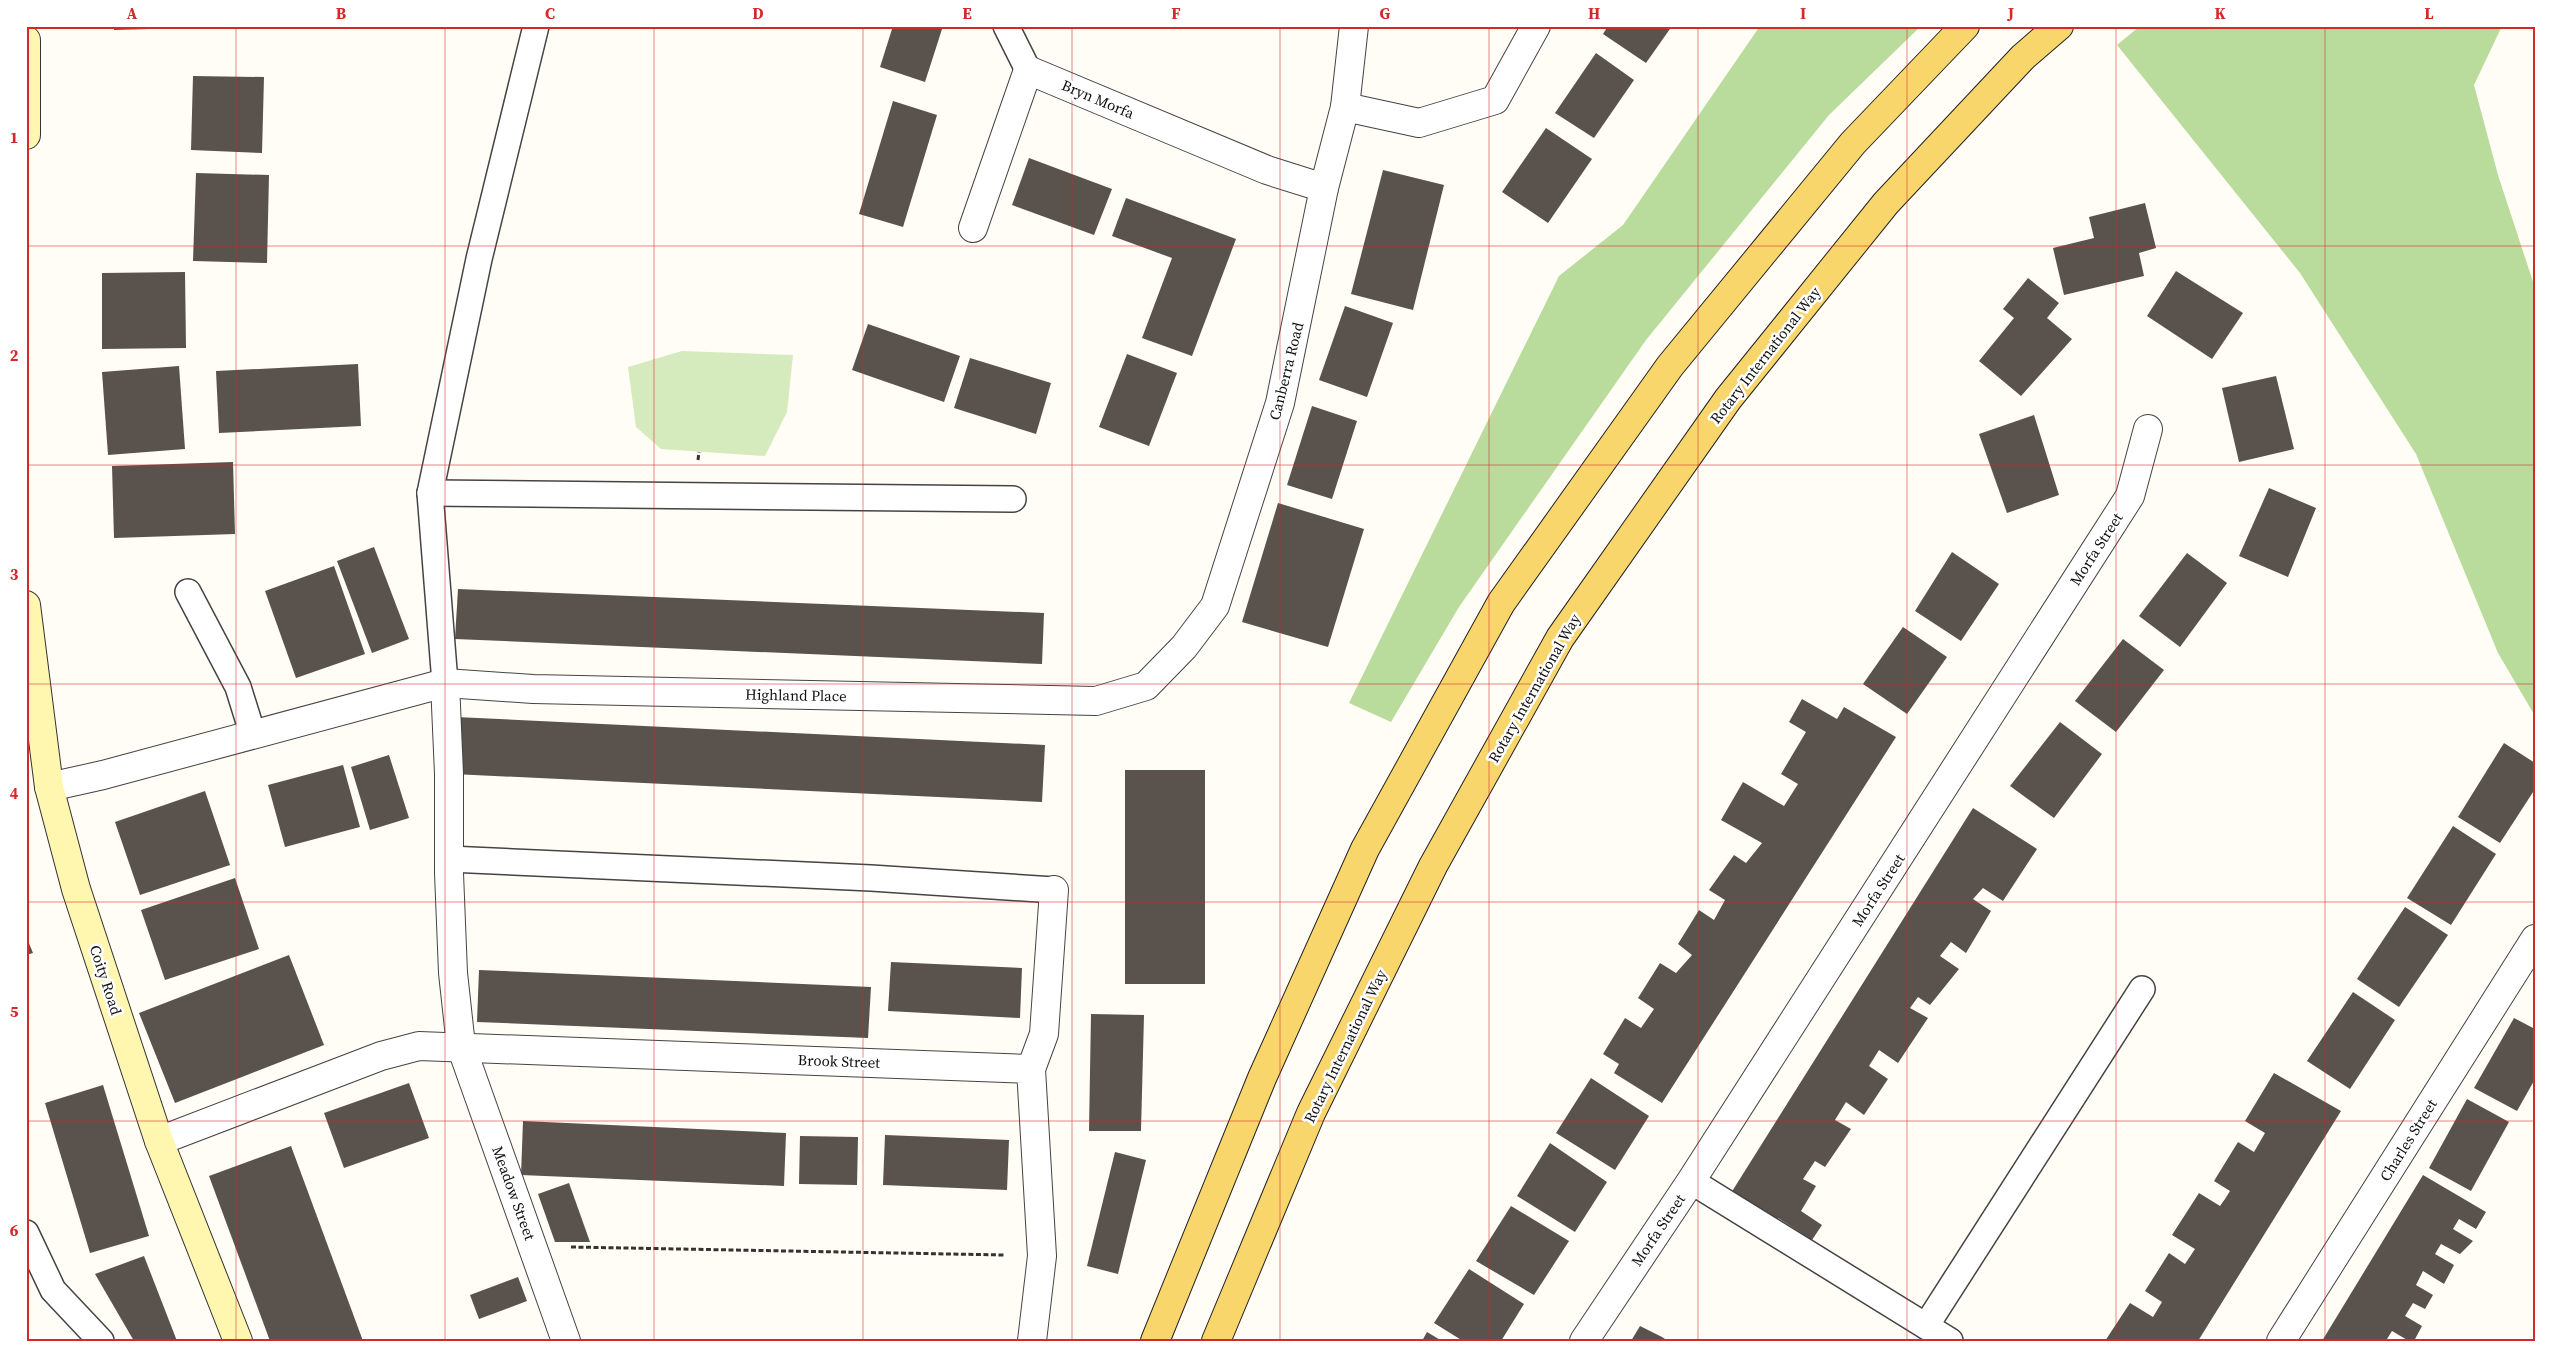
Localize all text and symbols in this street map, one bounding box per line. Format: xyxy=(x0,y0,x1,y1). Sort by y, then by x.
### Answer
text: A xyxy=(127,2,138,24)
text: B xyxy=(336,2,347,24)
text: C xyxy=(545,2,555,24)
text: D xyxy=(752,2,764,24)
text: E xyxy=(962,2,972,24)
text: F xyxy=(1171,2,1181,24)
text: G xyxy=(1380,2,1391,24)
text: H xyxy=(1588,2,1600,24)
text: I xyxy=(1800,2,1806,24)
text: J xyxy=(2007,2,2014,24)
text: K xyxy=(2214,2,2226,24)
text: L xyxy=(2424,2,2434,24)
street label: Bryn Morfa xyxy=(1058,74,1138,124)
text: 1 xyxy=(10,126,18,148)
street label: Rotary International Way xyxy=(1705,282,1825,428)
street label: Canberra Road xyxy=(1264,319,1308,422)
text: 2 xyxy=(10,344,19,366)
street label: Morfa Street xyxy=(2065,508,2127,590)
text: 3 xyxy=(10,563,19,585)
street label: Rotary International Way xyxy=(1483,610,1585,766)
street label: Highland Place xyxy=(745,684,847,706)
text: 4 xyxy=(10,782,19,804)
street label: Morfa Street xyxy=(1847,849,1909,931)
street label: Coity Road xyxy=(85,942,127,1018)
street label: Rotary International Way xyxy=(1299,965,1391,1126)
text: 5 xyxy=(10,1000,19,1022)
street label: Brook Street xyxy=(797,1049,881,1073)
street label: Charles Street xyxy=(2374,1095,2442,1185)
street label: Meadow Street xyxy=(487,1143,541,1243)
street label: Morfa Street xyxy=(1626,1190,1690,1270)
text: 6 xyxy=(10,1219,19,1241)

